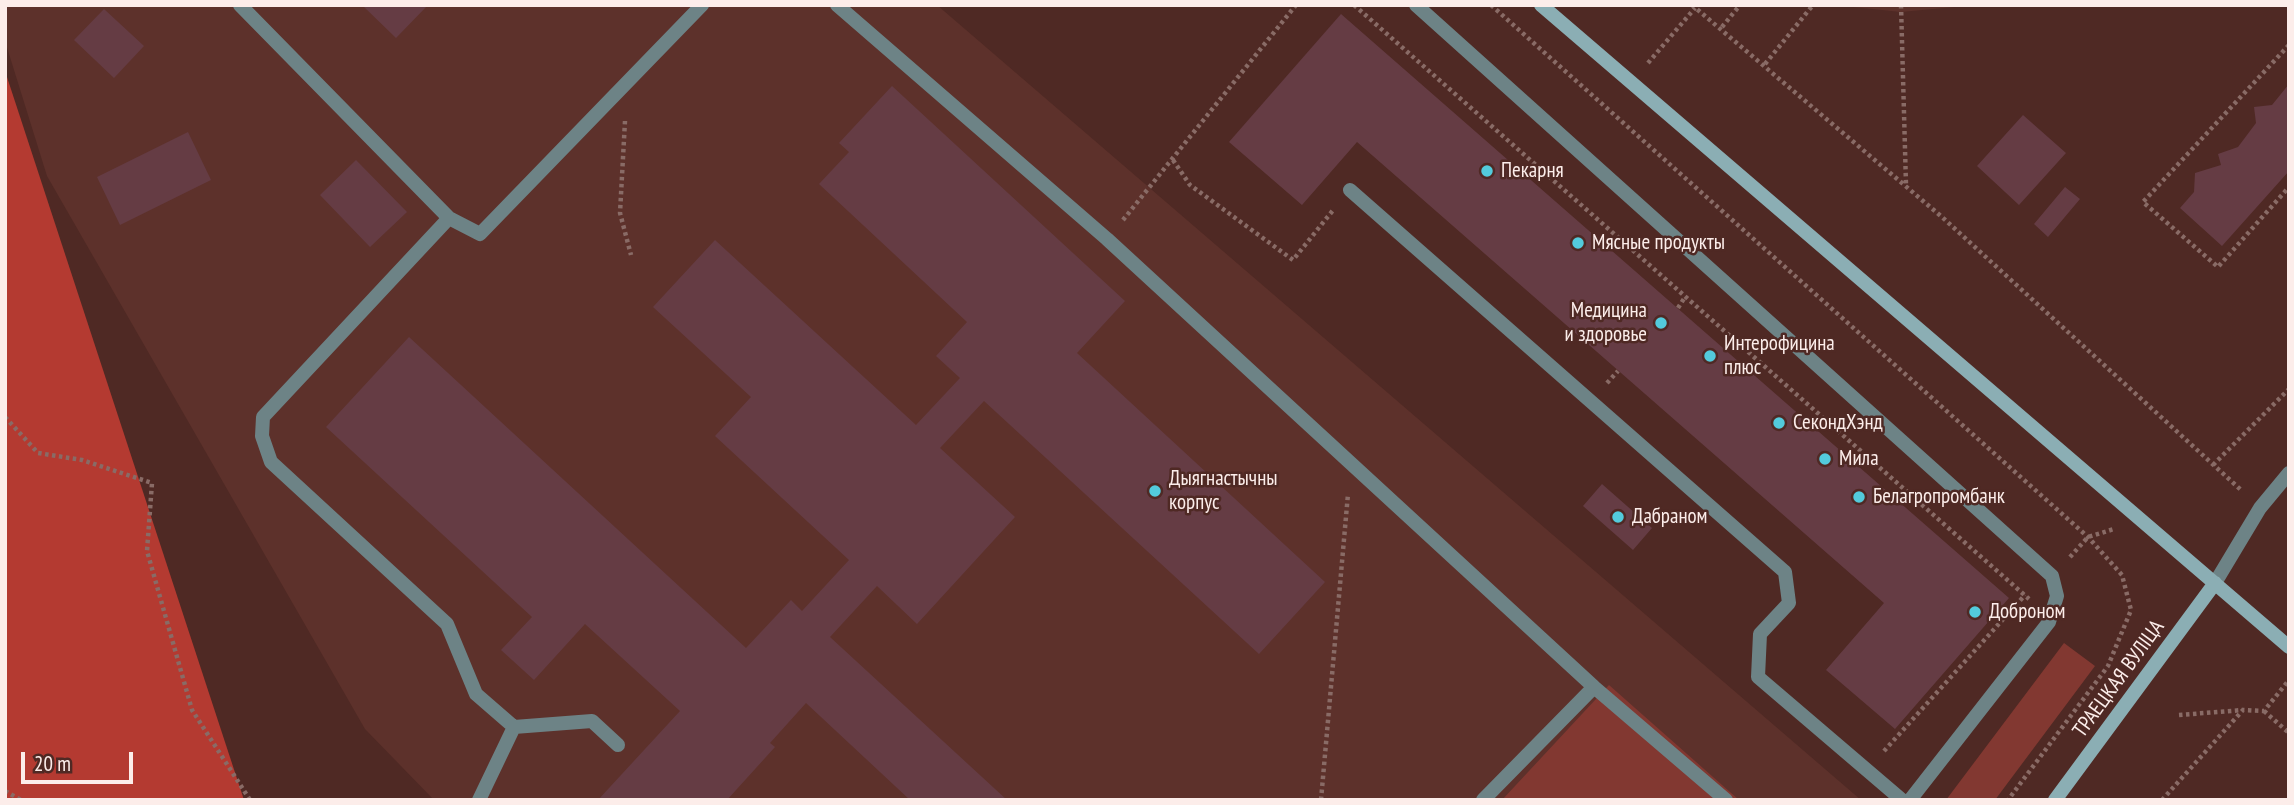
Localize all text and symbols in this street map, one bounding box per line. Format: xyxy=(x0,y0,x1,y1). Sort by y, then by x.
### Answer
place label: Пекарня xyxy=(1501,158,1564,184)
marker: Пекарня xyxy=(1479,163,1495,179)
place label: Мясные продукты xyxy=(1592,230,1725,256)
marker: Мясные продукты xyxy=(1570,235,1586,251)
place label: Медицина и здоровье xyxy=(1565,298,1647,348)
marker: Медицина и здоровье xyxy=(1653,315,1669,331)
place label: Интерофицина плюс xyxy=(1724,331,1835,381)
marker: Интерофицина плюс xyxy=(1702,348,1718,364)
place label: СекондХэнд xyxy=(1793,410,1883,436)
marker: СекондХэнд xyxy=(1771,415,1787,431)
place label: Мила xyxy=(1839,446,1879,472)
marker: Мила xyxy=(1817,451,1833,467)
place label: Дыягнастычны корпус xyxy=(1169,466,1278,516)
marker: Дыягнастычны корпус xyxy=(1147,483,1163,499)
place label: Белагропромбанк xyxy=(1873,484,2005,510)
marker: Белагропромбанк xyxy=(1851,489,1867,505)
place label: Дабраном xyxy=(1632,504,1708,530)
marker: Дабраном xyxy=(1610,509,1626,525)
place label: Доброном xyxy=(1989,599,2066,625)
marker: Доброном xyxy=(1967,604,1983,620)
street label: ТРАЕЦКАЯ ВУЛІЦА xyxy=(2068,615,2170,743)
scale bar xyxy=(24,738,136,782)
text: 20 m xyxy=(34,750,71,777)

